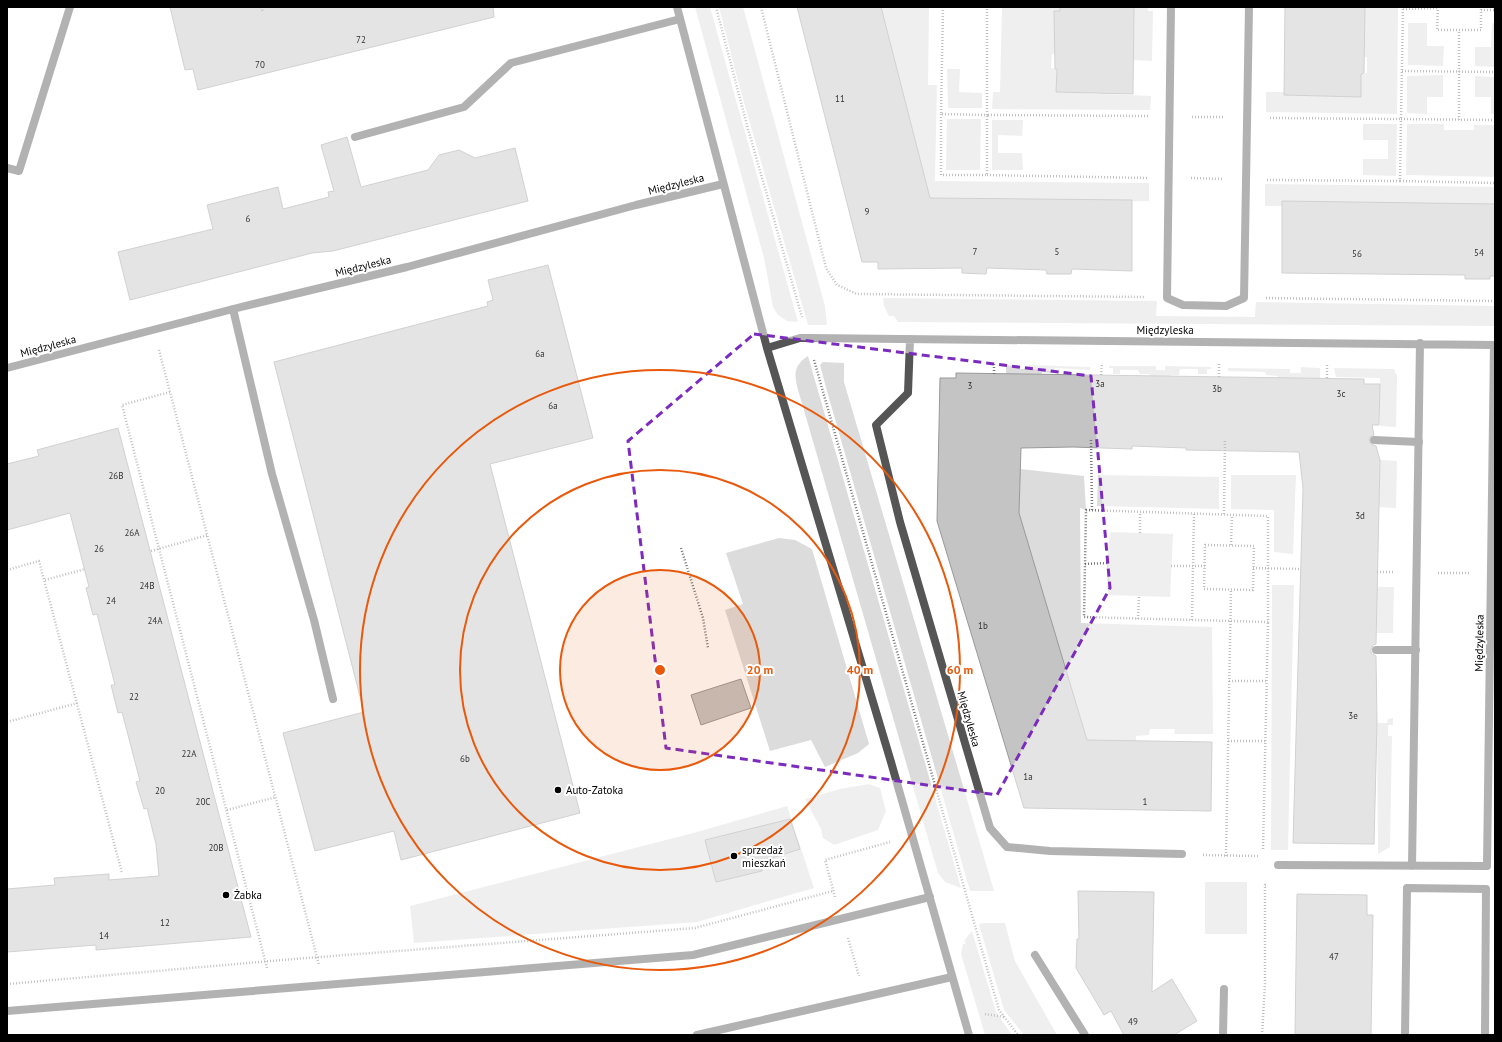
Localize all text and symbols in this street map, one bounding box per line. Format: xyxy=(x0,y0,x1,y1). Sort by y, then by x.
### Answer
house number: 72 xyxy=(356,34,366,45)
house number: 70 xyxy=(255,59,265,70)
house number: 11 xyxy=(835,93,845,104)
street label: Międzyleska xyxy=(647,170,705,198)
house number: 9 xyxy=(865,206,870,217)
house number: 6 xyxy=(246,213,251,224)
house number: 7 xyxy=(973,246,978,257)
house number: 5 xyxy=(1055,246,1060,257)
house number: 54 xyxy=(1474,247,1484,258)
house number: 56 xyxy=(1352,248,1362,259)
street label: Międzyleska xyxy=(334,252,392,280)
street label: Międzyleska xyxy=(1136,323,1194,337)
street label: Międzyleska xyxy=(19,332,77,360)
house number: 6a xyxy=(535,348,545,359)
house number: 3a xyxy=(1095,378,1105,389)
house number: 3 xyxy=(968,380,973,391)
house number: 3b xyxy=(1212,383,1222,394)
house number: 3c xyxy=(1337,388,1345,399)
house number: 6a xyxy=(548,400,558,411)
house number: 26B xyxy=(108,470,124,481)
house number: 3d xyxy=(1355,510,1365,521)
house number: 26A xyxy=(124,527,140,538)
house number: 26 xyxy=(94,543,104,554)
house number: 24B xyxy=(139,580,155,591)
house number: 24 xyxy=(106,595,116,606)
street label: Międzyleska xyxy=(1472,614,1486,672)
house number: 24A xyxy=(147,615,163,626)
house number: 1b xyxy=(978,620,988,631)
text: 20 m xyxy=(747,662,773,677)
text: 40 m xyxy=(847,662,873,677)
text: 60 m xyxy=(947,662,973,677)
centre of rings xyxy=(653,663,667,677)
street label: Międzyleska xyxy=(954,690,984,748)
house number: 22 xyxy=(129,691,139,702)
house number: 3e xyxy=(1348,710,1358,721)
house number: 22A xyxy=(181,748,197,759)
house number: 6b xyxy=(460,753,470,764)
house number: 1a xyxy=(1023,771,1033,782)
place label: Auto-Zatoka xyxy=(566,783,623,797)
house number: 20 xyxy=(155,785,165,796)
marker: Auto-Zatoka xyxy=(553,785,563,795)
house number: 20C xyxy=(196,796,210,807)
house number: 1 xyxy=(1143,796,1148,807)
house number: 20B xyxy=(208,842,224,853)
place label: sprzedaż mieszkań xyxy=(742,843,786,870)
marker: sprzedaż mieszkań xyxy=(729,851,739,861)
place label: Żabka xyxy=(234,888,262,902)
marker: Żabka xyxy=(221,890,231,900)
house number: 12 xyxy=(160,917,170,928)
house number: 14 xyxy=(99,930,109,941)
house number: 47 xyxy=(1329,951,1339,962)
house number: 49 xyxy=(1128,1016,1138,1027)

